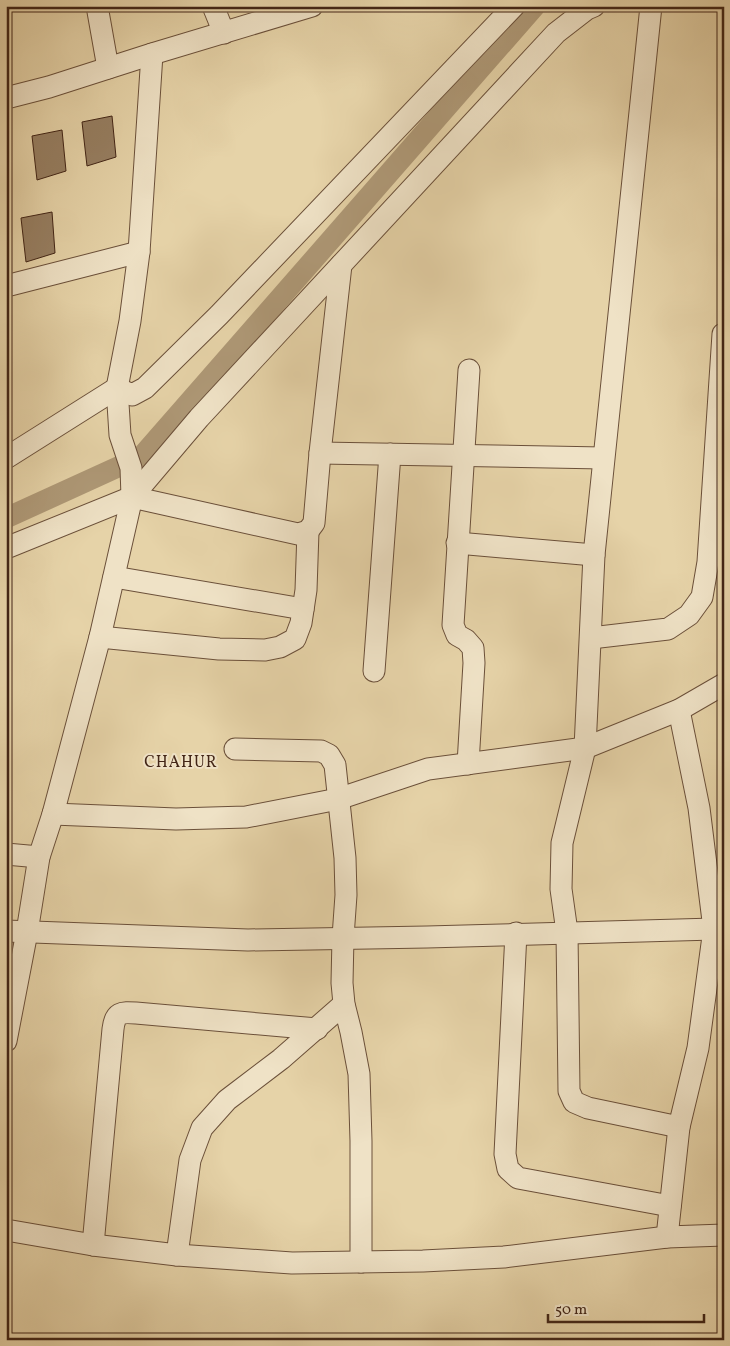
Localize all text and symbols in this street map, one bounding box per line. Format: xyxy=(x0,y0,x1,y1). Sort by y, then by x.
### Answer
district label: CHAHUR xyxy=(144,752,218,774)
scale bar xyxy=(548,1291,704,1323)
text: 50 m xyxy=(555,1300,587,1321)

